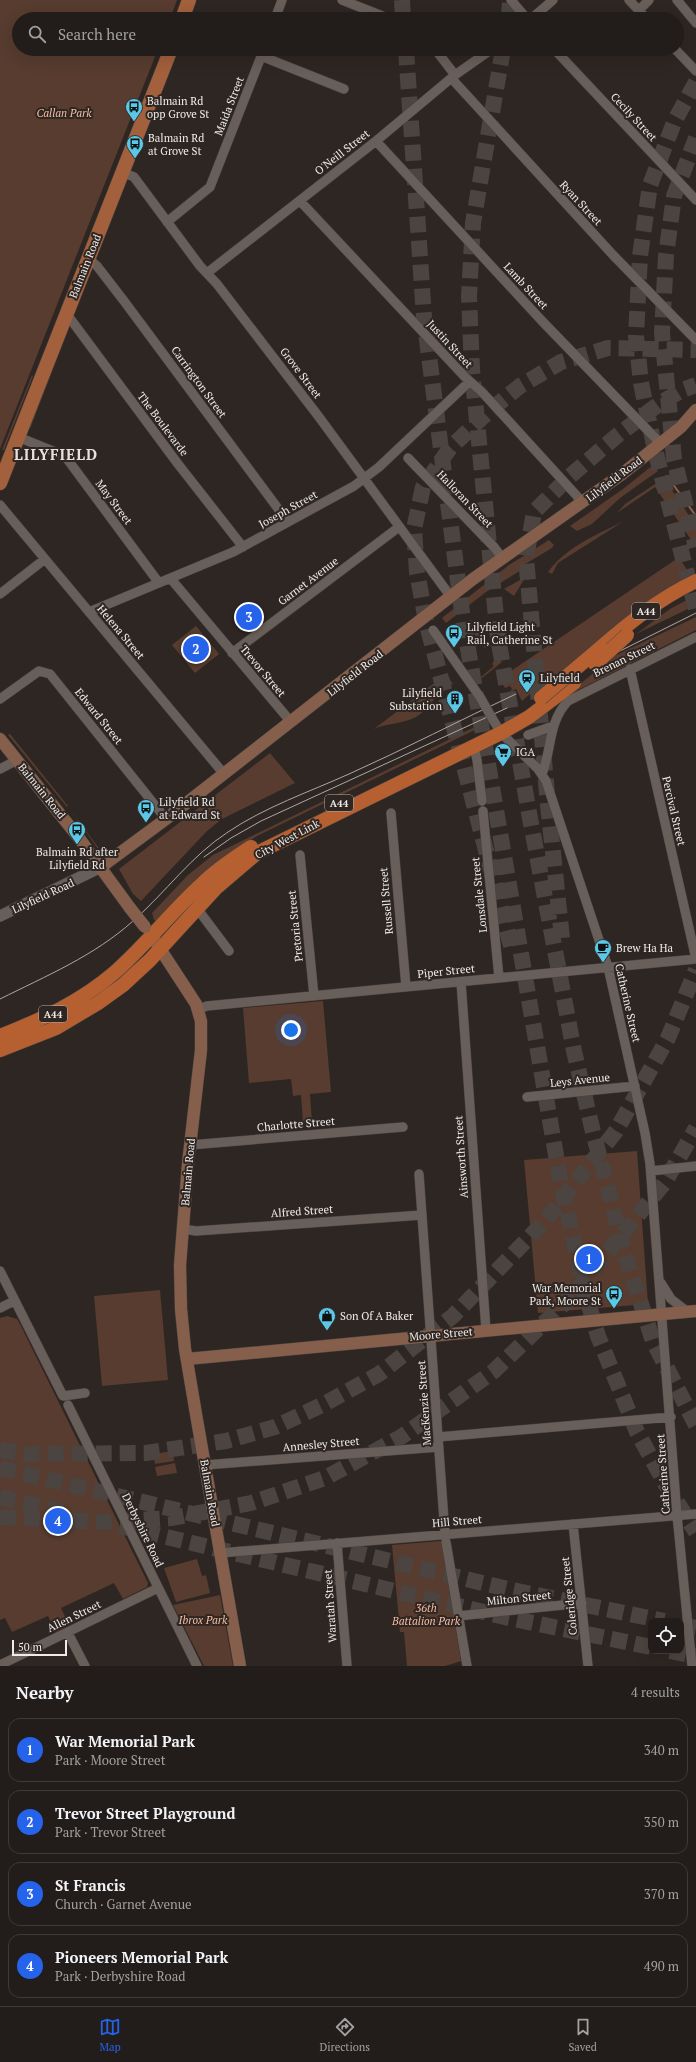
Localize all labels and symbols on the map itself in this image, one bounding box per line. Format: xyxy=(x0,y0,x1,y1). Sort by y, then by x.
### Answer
street label: Maida Street xyxy=(211,75,247,137)
street label: Cecily Street xyxy=(608,90,660,144)
place label: Balmain Rd opp Grove St xyxy=(147,94,209,121)
bus stop icon: Balmain Rd opp Grove St xyxy=(124,97,144,122)
park label: Callan Park xyxy=(36,106,92,120)
street label: O'Neill Street xyxy=(312,126,372,178)
place label: Balmain Rd at Grove St xyxy=(148,131,204,158)
bus stop icon: Balmain Rd at Grove St xyxy=(125,134,145,159)
street label: Ryan Street xyxy=(557,178,605,228)
street label: Balmain Road xyxy=(66,232,104,300)
street label: Lamb Street xyxy=(501,260,551,312)
street label: Justin Street xyxy=(424,317,476,371)
street label: Carrington Street xyxy=(168,343,230,421)
street label: Grove Street xyxy=(277,345,325,401)
street label: The Boulevarde xyxy=(134,389,192,459)
district label: LILYFIELD xyxy=(14,444,98,464)
street label: Lilyfield Road xyxy=(583,453,645,505)
street label: Halloran Street xyxy=(434,467,496,531)
street label: May Street xyxy=(93,477,135,527)
street label: Joseph Street xyxy=(256,487,320,531)
street label: Garnet Avenue xyxy=(275,553,341,608)
street label: Helena Street xyxy=(94,602,148,662)
pin: 3 xyxy=(236,602,262,632)
road number: A44 xyxy=(632,603,660,619)
place label: Lilyfield Light Rail, Catherine St xyxy=(467,620,553,647)
bus stop icon: Lilyfield Light Rail, Catherine St xyxy=(444,623,464,648)
pin: 2 xyxy=(183,634,209,664)
street label: Brenan Street xyxy=(591,638,657,680)
street label: Trevor Street xyxy=(237,642,289,700)
street label: Lilyfield Road xyxy=(324,647,386,699)
station icon: Lilyfield xyxy=(517,668,537,693)
place label: Lilyfield xyxy=(540,671,580,685)
street label: Edward Street xyxy=(72,685,126,747)
place label: Lilyfield Substation xyxy=(389,686,442,713)
building icon: Lilyfield Substation xyxy=(445,689,465,714)
supermarket icon: IGA xyxy=(493,742,513,767)
place label: IGA xyxy=(516,745,535,759)
street label: Balmain Road xyxy=(15,760,69,822)
street label: Percival Street xyxy=(659,775,689,847)
place label: Lilyfield Rd at Edward St xyxy=(159,795,220,822)
road number: A44 xyxy=(325,795,353,811)
bus stop icon: Lilyfield Rd at Edward St xyxy=(136,798,156,823)
street label: City West Link xyxy=(252,816,322,862)
bus stop icon: Balmain Rd after Lilyfield Rd xyxy=(67,820,87,845)
place label: Balmain Rd after Lilyfield Rd xyxy=(36,845,119,872)
street label: Lonsdale Street xyxy=(468,856,490,934)
street label: Russell Street xyxy=(376,867,396,935)
street label: Lilyfield Road xyxy=(10,876,76,916)
street label: Pretoria Street xyxy=(284,890,306,962)
cafe icon: Brew Ha Ha xyxy=(593,938,613,963)
place label: Brew Ha Ha xyxy=(616,941,673,955)
street label: Piper Street xyxy=(416,961,476,981)
street label: Catherine Street xyxy=(612,962,644,1044)
road number: A44 xyxy=(39,1006,67,1022)
your location xyxy=(281,1020,301,1040)
street label: Leys Avenue xyxy=(549,1070,611,1090)
street label: Charlotte Street xyxy=(256,1114,336,1134)
street label: Ainsworth Street xyxy=(451,1115,471,1199)
street label: Balmain Road xyxy=(178,1138,198,1206)
street label: Alfred Street xyxy=(270,1202,334,1220)
pin: 1 xyxy=(576,1244,602,1274)
place label: War Memorial Park, Moore St xyxy=(530,1281,601,1308)
bus stop icon: War Memorial Park, Moore St xyxy=(604,1284,624,1309)
shop icon: Son Of A Baker xyxy=(317,1306,337,1331)
place label: Son Of A Baker xyxy=(340,1309,414,1323)
street label: Moore Street xyxy=(409,1324,473,1344)
street label: MacKenzie Street xyxy=(414,1360,434,1446)
street label: Catherine Street xyxy=(653,1433,673,1515)
street label: Annesley Street xyxy=(282,1434,360,1454)
street label: Balmain Road xyxy=(197,1458,223,1528)
street label: Derbyshire Road xyxy=(119,1491,167,1569)
pin: 4 xyxy=(45,1506,71,1536)
street label: Hill Street xyxy=(432,1512,482,1530)
street label: Coleridge Street xyxy=(558,1556,580,1636)
street label: Waratah Street xyxy=(320,1569,340,1643)
street label: Milton Street xyxy=(486,1588,552,1608)
street label: Allen Street xyxy=(45,1597,103,1635)
park label: 36th Battalion Park xyxy=(391,1601,461,1628)
park label: Ibrox Park xyxy=(178,1613,228,1627)
scale bar xyxy=(12,1638,67,1657)

